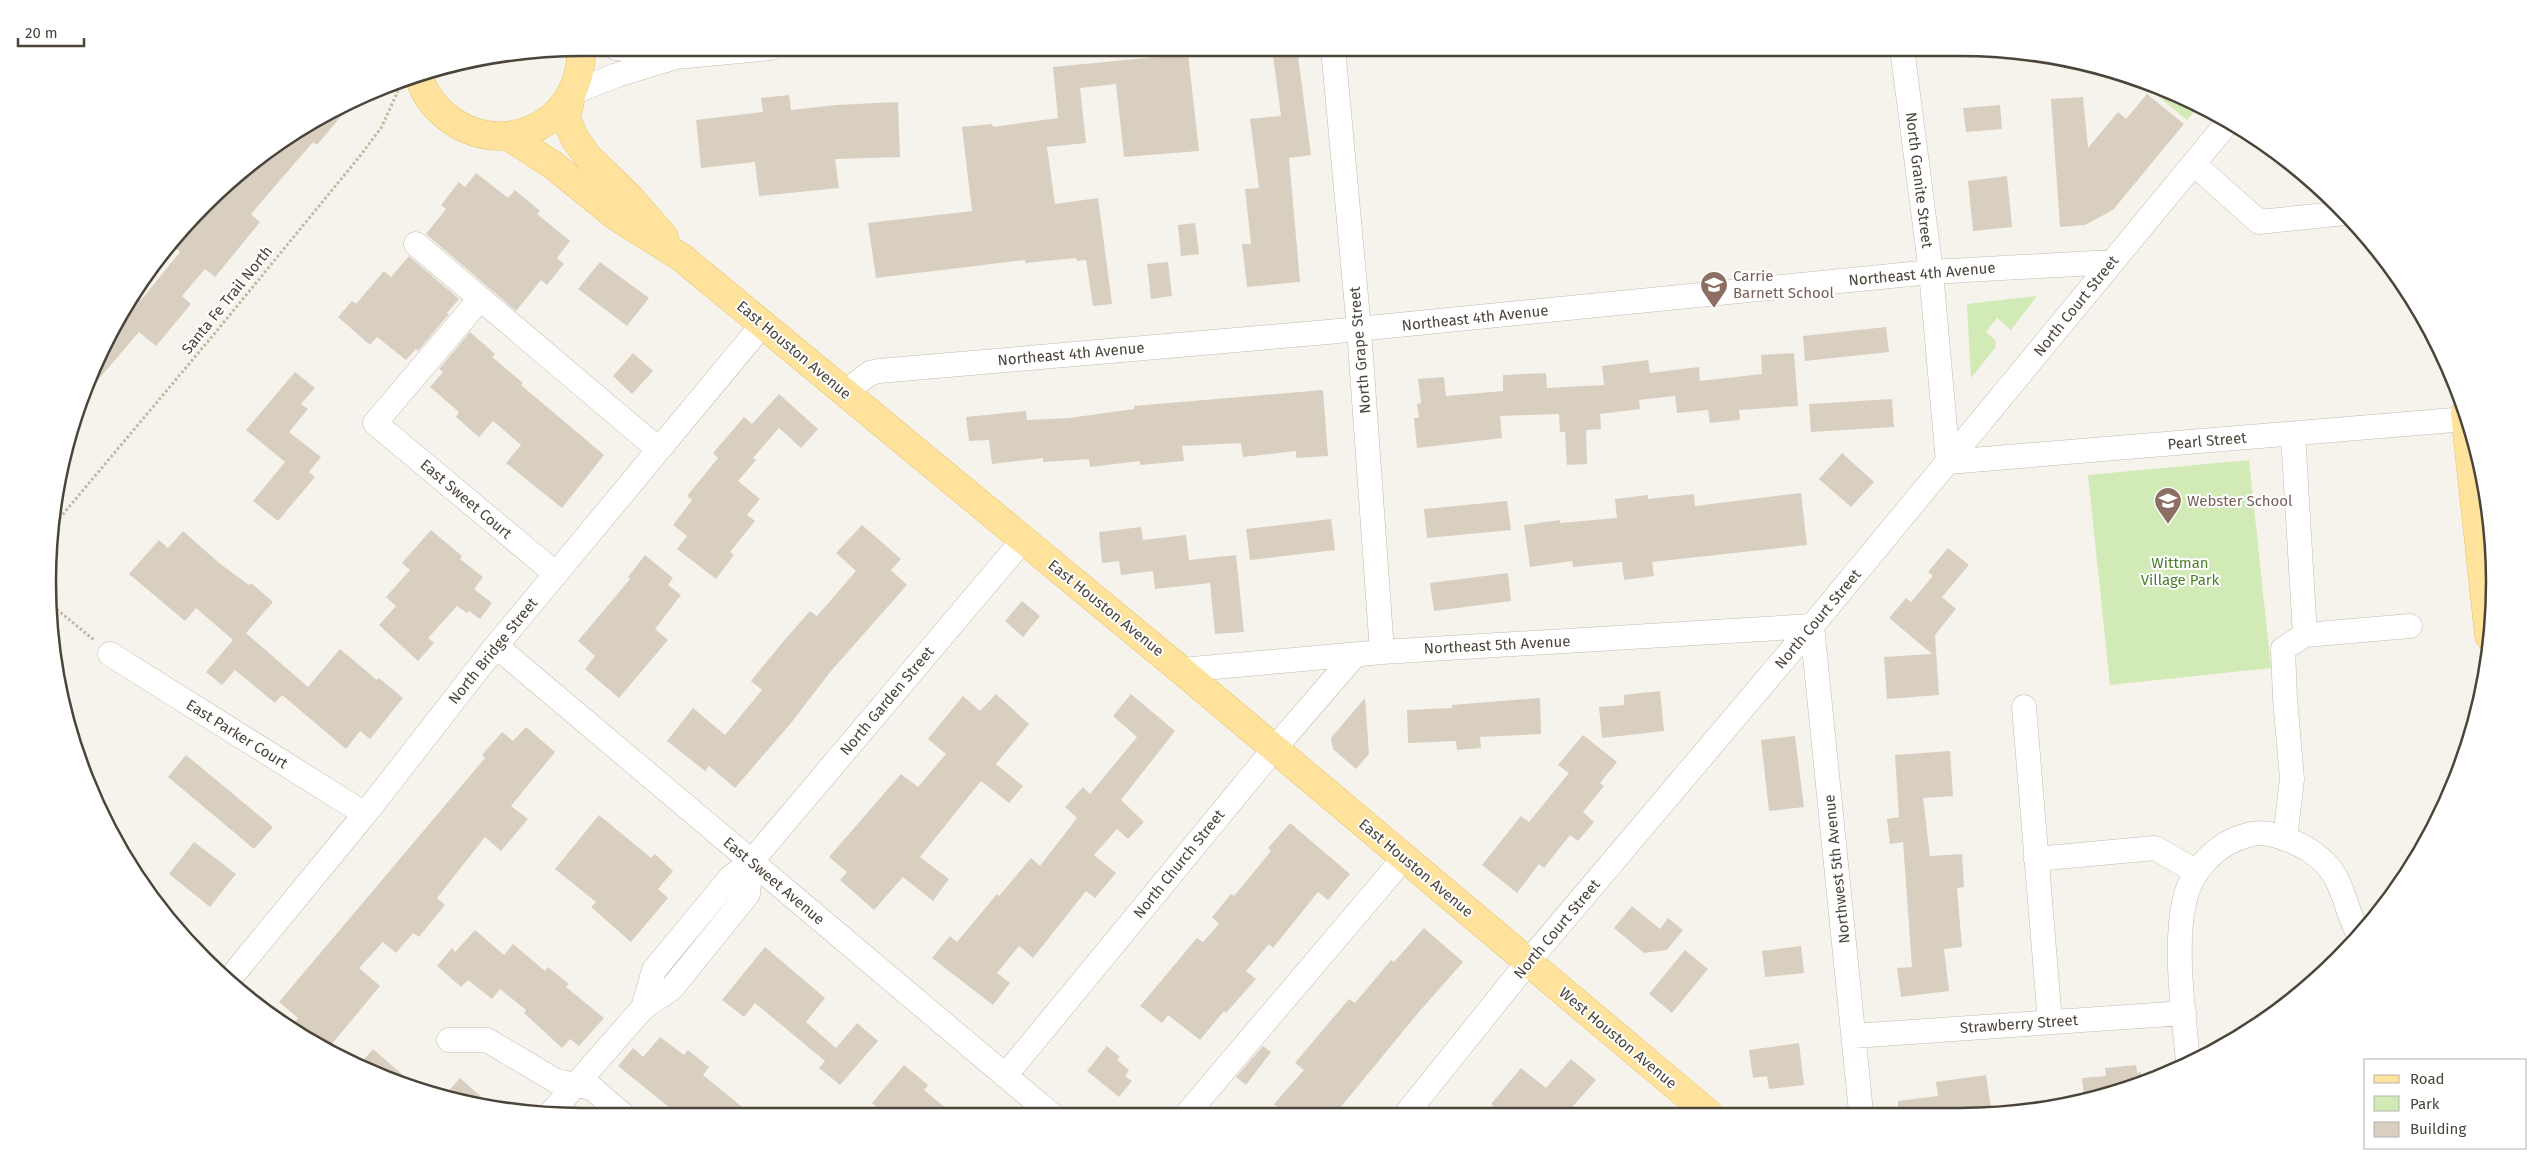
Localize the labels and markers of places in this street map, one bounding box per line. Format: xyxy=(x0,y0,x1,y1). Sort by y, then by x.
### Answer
place label: Carrie Barnett School xyxy=(1733,267,1834,302)
school or university icon: Carrie Barnett School xyxy=(1699,270,1729,309)
school or university icon: Webster School xyxy=(2153,486,2183,525)
place label: Webster School xyxy=(2187,492,2293,510)

